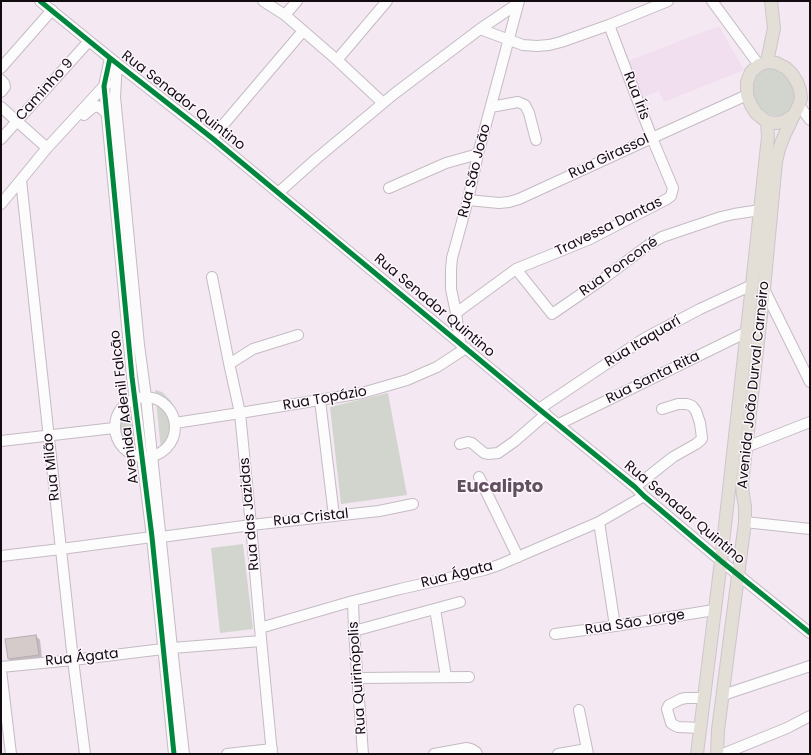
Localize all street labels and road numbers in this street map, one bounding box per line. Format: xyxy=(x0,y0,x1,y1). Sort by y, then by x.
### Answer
street label: Rua Senador Quintino xyxy=(118,48,248,154)
street label: Caminho 9 xyxy=(13,56,77,124)
street label: Rua Íris xyxy=(619,70,653,122)
street label: Rua São João xyxy=(455,122,495,220)
street label: Rua Girassol xyxy=(566,131,652,183)
street label: Travessa Dantas xyxy=(553,194,665,260)
street label: Rua Ponconé xyxy=(577,234,661,300)
street label: Rua Senador Quintino xyxy=(370,251,498,361)
street label: Avenida João Durval Carneiro xyxy=(735,280,773,490)
street label: Rua Itaquarí xyxy=(602,313,684,371)
street label: Avenida Adenil Falcão xyxy=(107,329,143,485)
street label: Rua Santa Rita xyxy=(603,348,703,408)
street label: Rua Topázio xyxy=(282,383,368,415)
street label: Rua Milão xyxy=(40,432,64,502)
street label: Rua das Jazidas xyxy=(237,457,263,571)
street label: Rua Senador Quintino xyxy=(620,458,748,568)
street label: Rua Cristal xyxy=(273,506,349,530)
street label: Rua Ágata xyxy=(419,558,495,592)
street label: Rua São Jorge xyxy=(584,607,686,639)
street label: Rua Quirinópolis xyxy=(346,621,370,735)
street label: Rua Ágata xyxy=(45,646,119,670)

